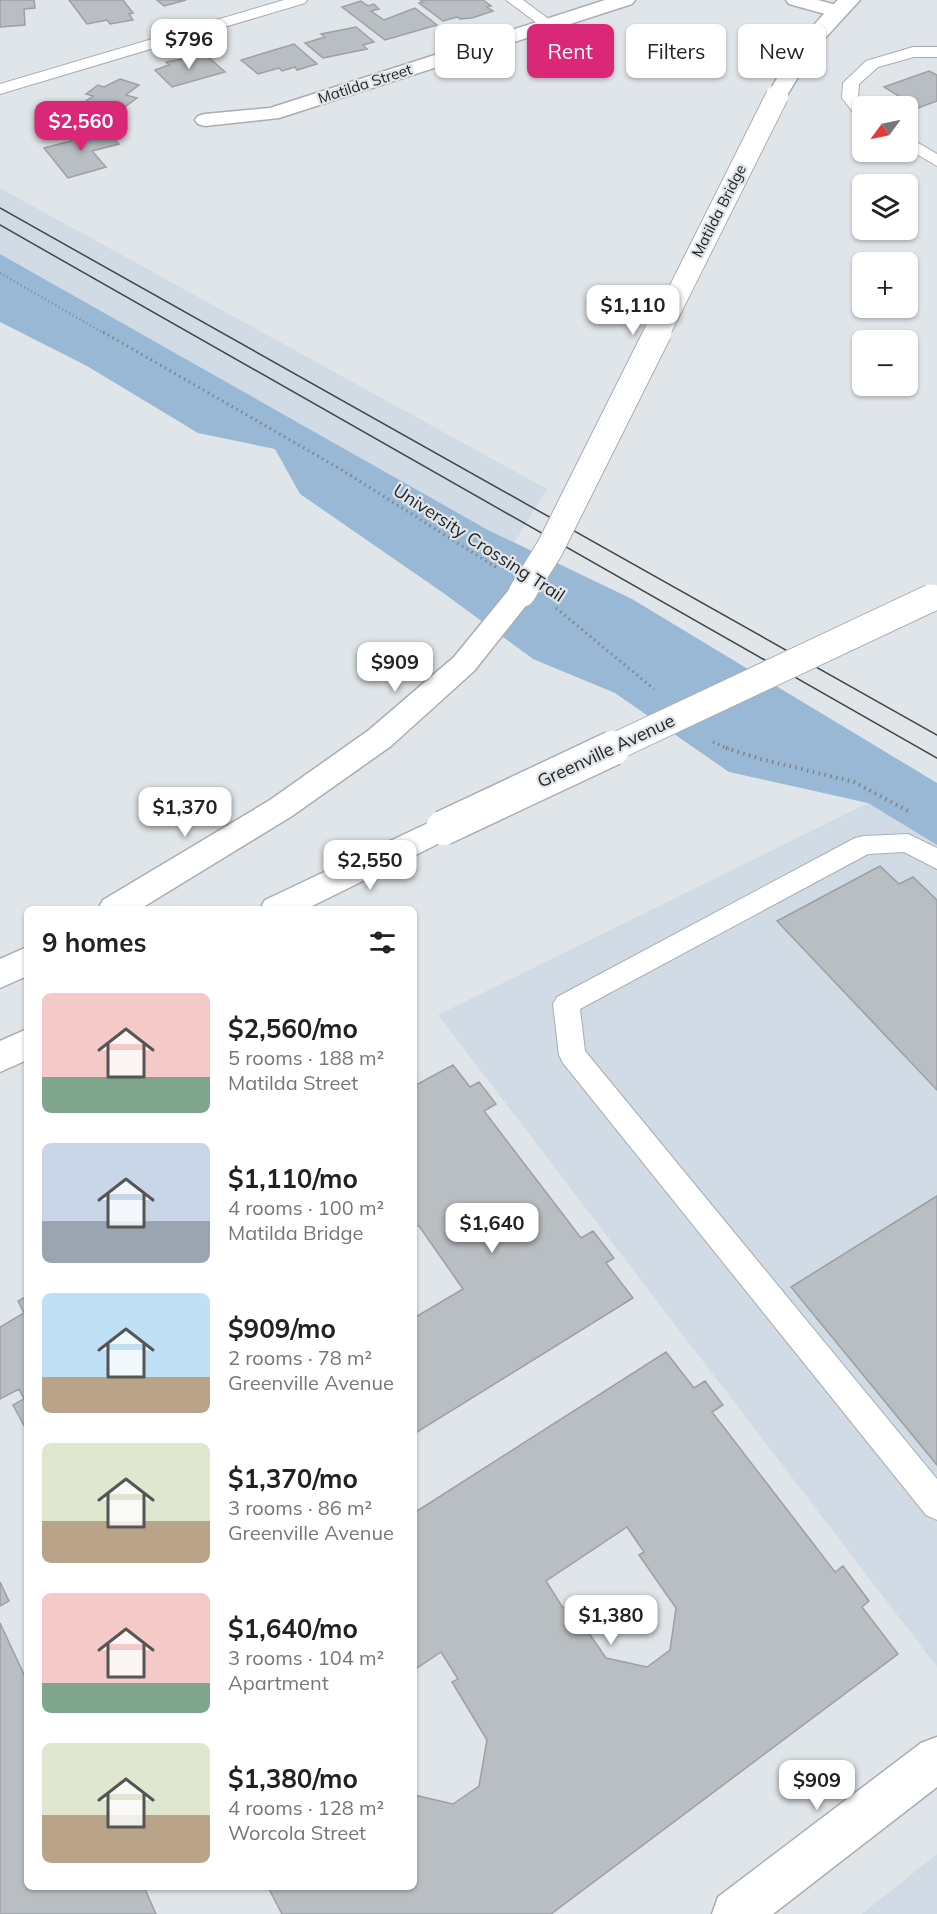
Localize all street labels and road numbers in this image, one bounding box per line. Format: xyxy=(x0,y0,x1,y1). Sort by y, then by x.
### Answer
street label: Matilda Street xyxy=(315,59,414,108)
street label: Matilda Bridge xyxy=(687,161,750,260)
street label: University Crossing Trail xyxy=(389,478,569,607)
street label: Greenville Avenue xyxy=(533,709,678,793)

